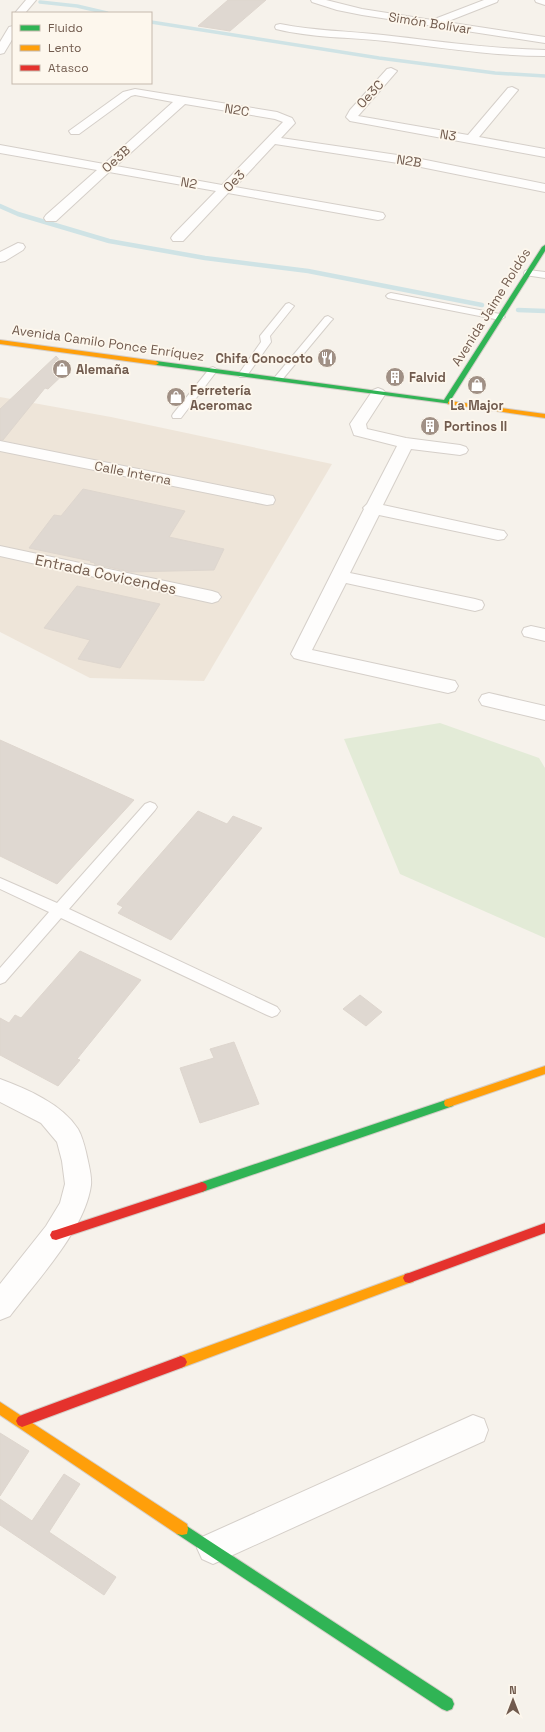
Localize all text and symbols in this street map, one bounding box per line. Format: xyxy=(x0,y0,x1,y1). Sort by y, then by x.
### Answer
street label: Simón Bolívar xyxy=(387,8,473,38)
legend xyxy=(12,12,152,84)
text: Fluido xyxy=(48,20,83,36)
text: Lento xyxy=(48,40,82,56)
text: Atasco xyxy=(48,60,89,76)
street label: Oe3C xyxy=(353,76,387,112)
street label: N2C xyxy=(223,100,251,120)
street label: N3 xyxy=(439,125,458,145)
street label: Oe3B xyxy=(98,142,134,176)
street label: N2B xyxy=(395,151,423,171)
street label: Oe3 xyxy=(219,166,249,196)
street label: N2 xyxy=(179,173,199,193)
street label: Avenida Jaime Roldós xyxy=(448,245,534,369)
street label: Avenida Camilo Ponce Enríquez xyxy=(11,321,205,365)
restaurant icon: Chifa Conocoto xyxy=(316,347,338,369)
place label: Chifa Conocoto xyxy=(215,350,313,367)
shop icon: Alemaña xyxy=(51,358,73,380)
place label: Alemaña xyxy=(76,361,130,378)
building icon: Falvid xyxy=(384,366,406,388)
place label: Falvid xyxy=(409,369,446,386)
shop icon: La Major xyxy=(466,374,488,396)
place label: Ferretería Aceromac xyxy=(190,382,253,414)
shop icon: Ferretería Aceromac xyxy=(165,386,187,408)
place label: La Major xyxy=(450,397,504,414)
building icon: Portinos II xyxy=(419,415,441,437)
place label: Portinos II xyxy=(444,418,507,435)
street label: Calle Interna xyxy=(93,457,173,489)
street label: Entrada Covicendes xyxy=(34,550,179,598)
north arrow xyxy=(493,1680,533,1720)
text: N xyxy=(509,1683,517,1697)

